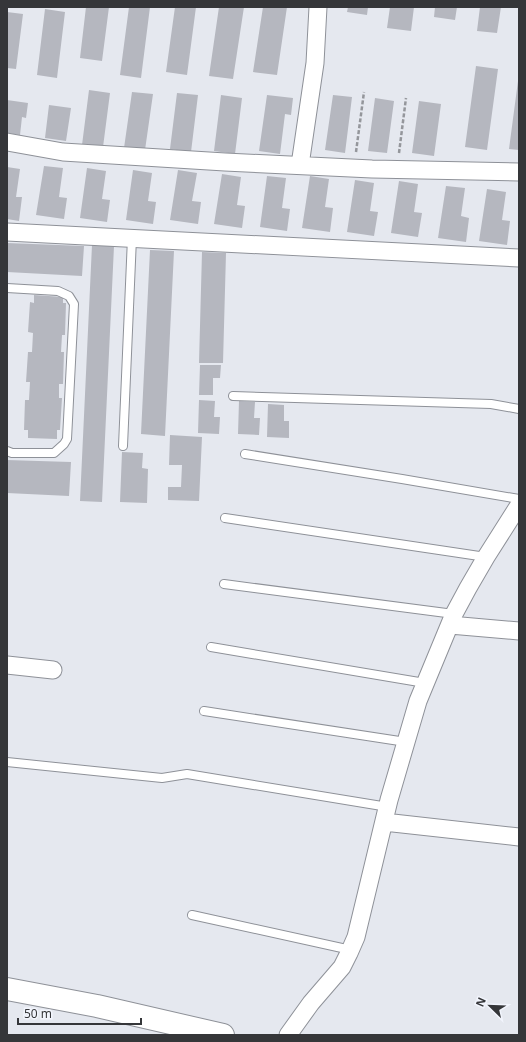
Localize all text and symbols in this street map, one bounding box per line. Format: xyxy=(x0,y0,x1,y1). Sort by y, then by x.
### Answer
north arrow xyxy=(470,986,510,1026)
text: N xyxy=(472,995,489,1009)
scale bar xyxy=(18,1000,141,1026)
text: 50 m xyxy=(24,1005,52,1022)

